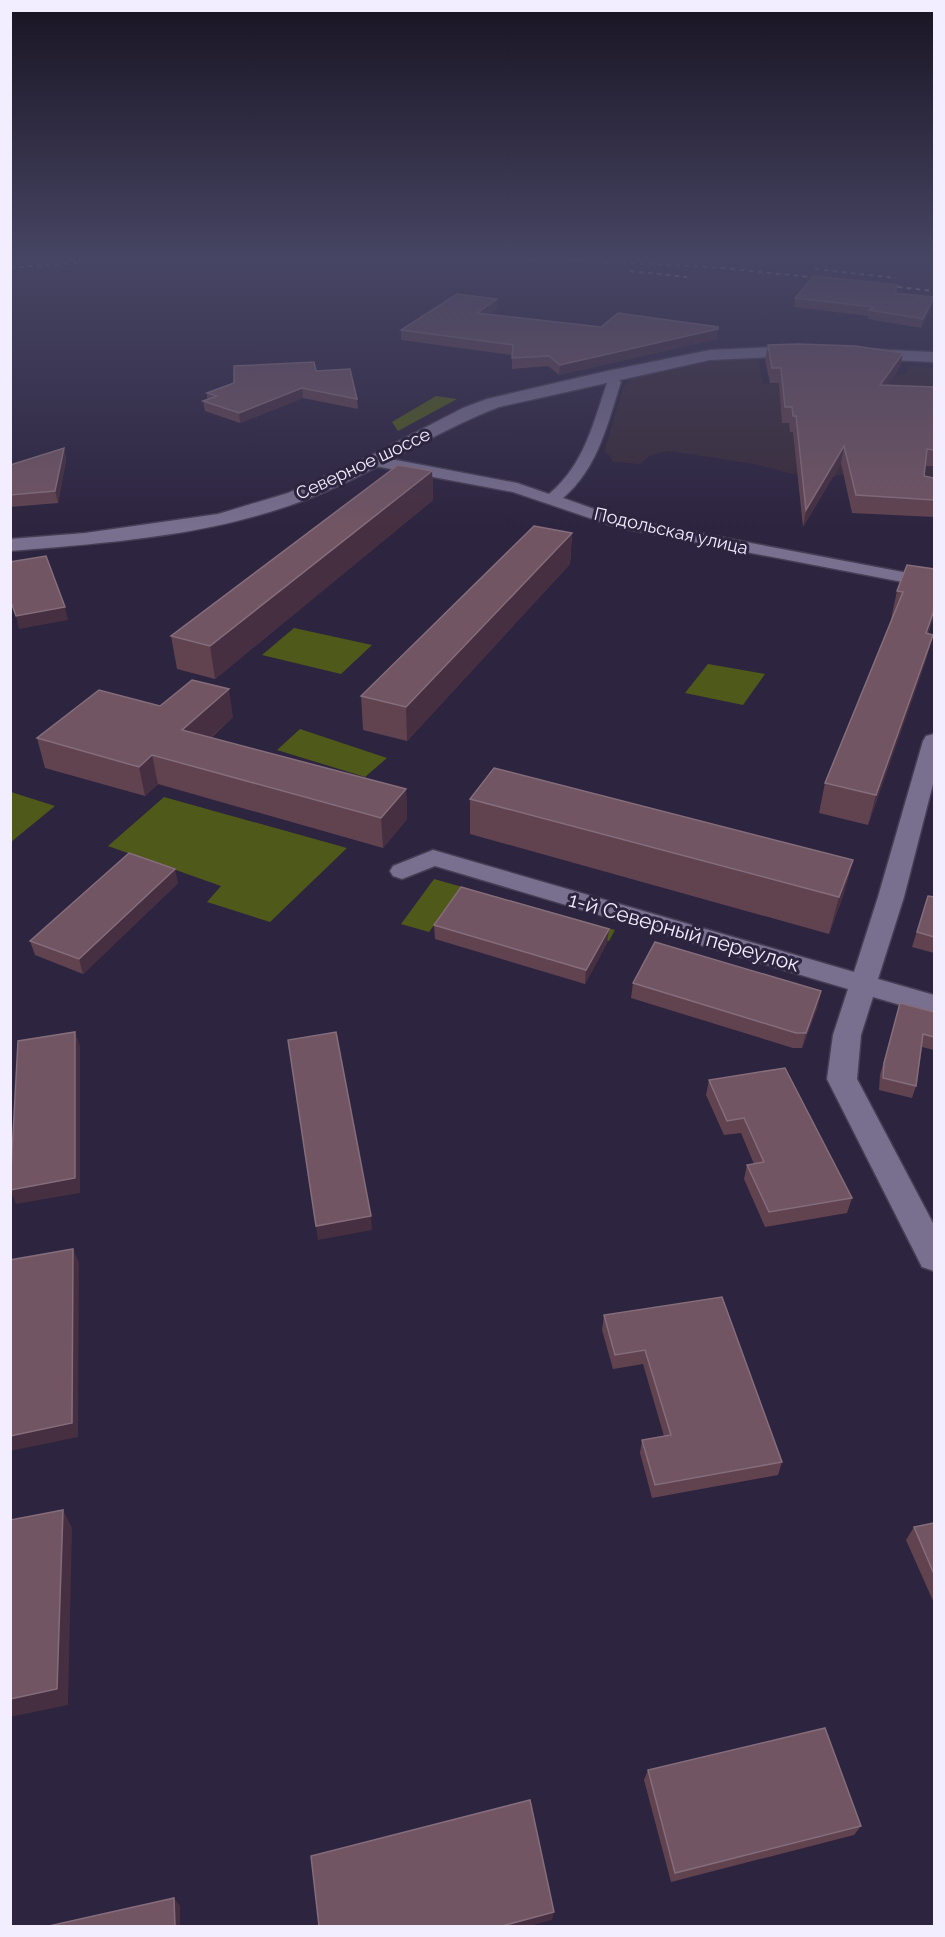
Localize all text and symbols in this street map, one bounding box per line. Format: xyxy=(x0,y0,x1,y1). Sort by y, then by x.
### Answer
street label: Северное шоссе xyxy=(292,423,434,504)
street label: Подольская улица xyxy=(592,503,750,558)
street label: 1-й Северный переулок xyxy=(566,887,803,976)

